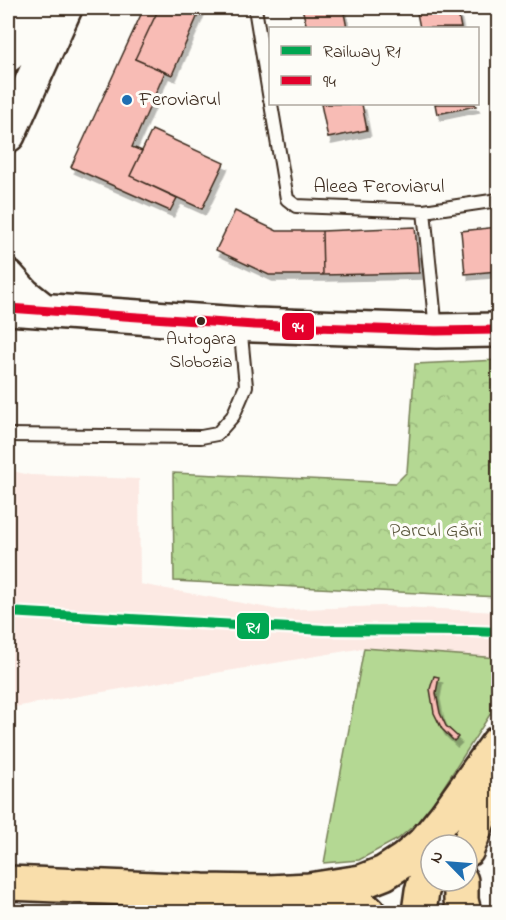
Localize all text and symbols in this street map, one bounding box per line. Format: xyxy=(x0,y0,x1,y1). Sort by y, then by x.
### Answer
legend xyxy=(269,27,479,105)
text: Railway R1 xyxy=(323,40,401,66)
text: 94 xyxy=(323,70,336,96)
place label: Feroviarul xyxy=(138,86,221,115)
marker: Feroviarul xyxy=(120,93,134,107)
street label: Aleea Feroviarul xyxy=(314,173,444,202)
line badge: 94 xyxy=(281,312,315,341)
marker: Autogara Slobozia xyxy=(195,315,207,327)
text: 94 xyxy=(291,316,304,340)
place label: Autogara Slobozia xyxy=(166,327,236,376)
park label: Parcul Gării xyxy=(390,517,482,546)
line badge: R1 xyxy=(236,612,270,640)
text: R1 xyxy=(245,616,261,640)
north arrow xyxy=(419,833,479,893)
text: N xyxy=(424,847,450,867)

